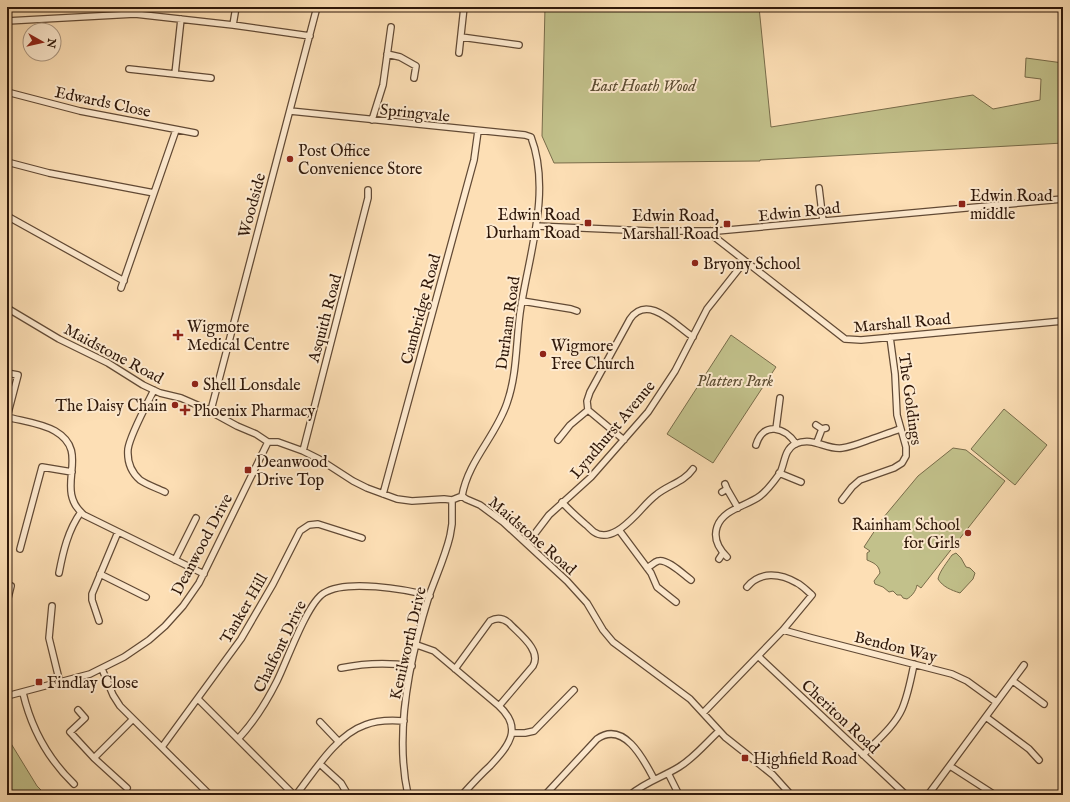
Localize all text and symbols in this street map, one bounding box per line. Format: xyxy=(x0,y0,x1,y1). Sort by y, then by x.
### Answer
north arrow xyxy=(22,22,62,62)
text: N xyxy=(43,37,59,49)
park label: East Hoath Wood xyxy=(589,77,697,97)
street label: Edwards Close xyxy=(53,83,152,123)
street label: Springvale xyxy=(379,100,451,128)
place label: Post Office Convenience Store xyxy=(298,142,422,180)
marker: Post Office Convenience Store xyxy=(285,154,295,164)
street label: Woodside xyxy=(235,171,271,240)
place label: Edwin Road middle xyxy=(970,187,1053,225)
street label: Edwin Road xyxy=(757,199,842,227)
marker: Edwin Road middle xyxy=(957,199,967,209)
place label: Edwin Road Durham Road xyxy=(486,206,580,244)
place label: Edwin Road, Marshall Road xyxy=(622,207,719,245)
marker: Edwin Road Durham Road xyxy=(583,218,593,228)
marker: Edwin Road, Marshall Road xyxy=(722,219,732,229)
street label: Cambridge Road xyxy=(398,252,446,367)
place label: Bryony School xyxy=(703,255,801,275)
marker: Bryony School xyxy=(690,258,700,268)
street label: Asquith Road xyxy=(304,272,347,366)
street label: Durham Road xyxy=(493,275,526,371)
street label: Marshall Road xyxy=(853,310,952,338)
place label: Wigmore Medical Centre xyxy=(187,318,290,356)
street label: Maidstone Road xyxy=(60,320,167,390)
marker: Wigmore Medical Centre xyxy=(172,329,184,341)
place label: Wigmore Free Church xyxy=(551,337,635,375)
marker: Wigmore Free Church xyxy=(538,349,548,359)
street label: The Goldings xyxy=(893,352,925,447)
park label: Platters Park xyxy=(697,372,774,392)
place label: Shell Lonsdale xyxy=(203,376,301,396)
street label: Lyndhurst Avenue xyxy=(567,377,660,483)
marker: Shell Lonsdale xyxy=(190,379,200,389)
place label: The Daisy Chain xyxy=(55,397,167,417)
marker: The Daisy Chain xyxy=(170,400,180,410)
place label: Phoenix Pharmacy xyxy=(193,402,315,422)
marker: Phoenix Pharmacy xyxy=(180,405,190,415)
place label: Deanwood Drive Top xyxy=(256,453,328,491)
marker: Deanwood Drive Top xyxy=(243,465,253,475)
street label: Deanwood Drive xyxy=(168,491,238,599)
street label: Maidstone Road xyxy=(484,493,580,580)
place label: Rainham School for Girls xyxy=(852,516,961,554)
marker: Rainham School for Girls xyxy=(963,528,973,538)
street label: Tanker Hill xyxy=(217,570,273,648)
street label: Kenilworth Drive xyxy=(386,585,432,702)
street label: Chalfont Drive xyxy=(250,597,312,696)
street label: Bendon Way xyxy=(852,628,939,668)
place label: Findlay Close xyxy=(47,674,138,694)
street label: Cheriton Road xyxy=(796,676,883,759)
marker: Findlay Close xyxy=(34,677,44,687)
place label: Highfield Road xyxy=(753,750,858,770)
marker: Highfield Road xyxy=(740,753,750,763)

